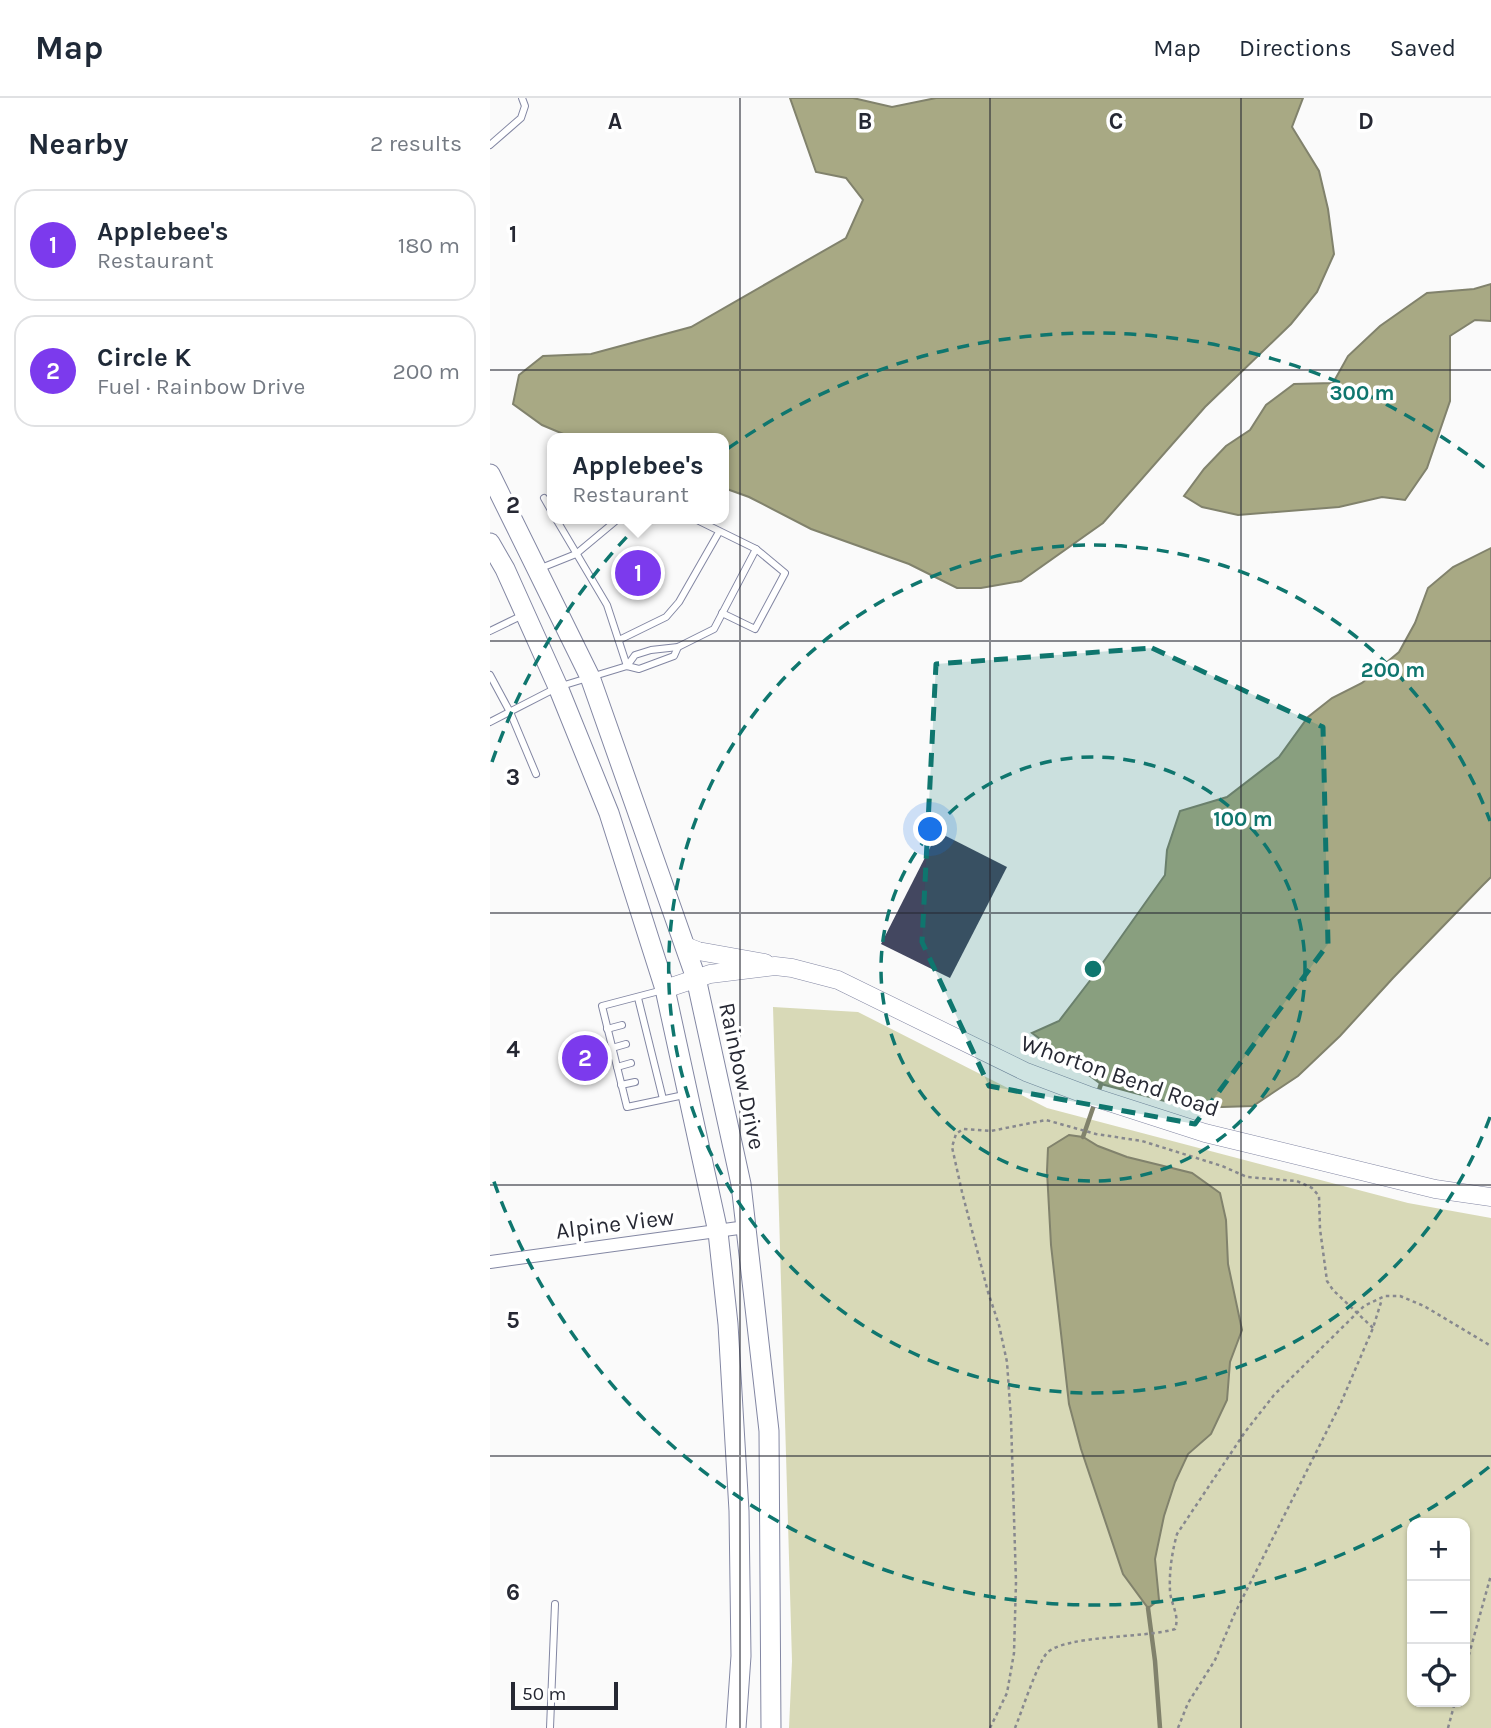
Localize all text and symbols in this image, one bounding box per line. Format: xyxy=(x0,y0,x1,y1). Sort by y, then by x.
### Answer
text: Map xyxy=(35,29,103,67)
text: Map xyxy=(1153,34,1201,62)
text: Directions xyxy=(1239,34,1352,62)
text: Saved xyxy=(1390,34,1456,62)
text: A xyxy=(608,108,622,135)
text: B xyxy=(858,108,872,135)
text: C xyxy=(1109,108,1123,135)
text: D xyxy=(1358,108,1374,135)
text: Nearby xyxy=(28,126,128,162)
text: 2 results xyxy=(370,130,462,157)
text: Applebee's xyxy=(97,216,229,247)
text: 1 xyxy=(509,221,517,248)
text: 1 xyxy=(49,232,57,259)
text: 180 m xyxy=(398,232,460,259)
text: Restaurant xyxy=(97,247,214,274)
text: Circle K xyxy=(97,342,191,373)
text: 2 xyxy=(46,358,60,385)
text: 200 m xyxy=(392,358,460,385)
text: Fuel · Rainbow Drive xyxy=(97,373,305,400)
text: 300 m xyxy=(1330,381,1394,405)
popup xyxy=(547,433,729,524)
text: Applebee's xyxy=(572,450,704,481)
text: Restaurant xyxy=(572,481,689,508)
text: 2 xyxy=(506,492,520,519)
pin: 1 xyxy=(615,547,661,599)
text: 200 m xyxy=(1361,658,1425,682)
text: 3 xyxy=(506,764,520,791)
text: 100 m xyxy=(1213,807,1273,831)
your location xyxy=(913,812,947,846)
centre of rings xyxy=(1081,957,1105,981)
street label: Rainbow Drive xyxy=(713,1000,771,1152)
street label: Whorton Bend Road xyxy=(1017,1029,1223,1123)
pin: 2 xyxy=(562,1032,608,1084)
text: 4 xyxy=(506,1036,520,1063)
street label: Alpine View xyxy=(554,1203,676,1245)
text: 5 xyxy=(506,1307,520,1334)
map controls xyxy=(1407,1518,1470,1707)
button: + xyxy=(1407,1518,1470,1581)
text: 6 xyxy=(506,1579,520,1606)
button: − xyxy=(1407,1581,1470,1644)
button: locate xyxy=(1407,1644,1470,1707)
scale bar xyxy=(511,1679,618,1711)
text: 50 m xyxy=(522,1683,566,1705)

